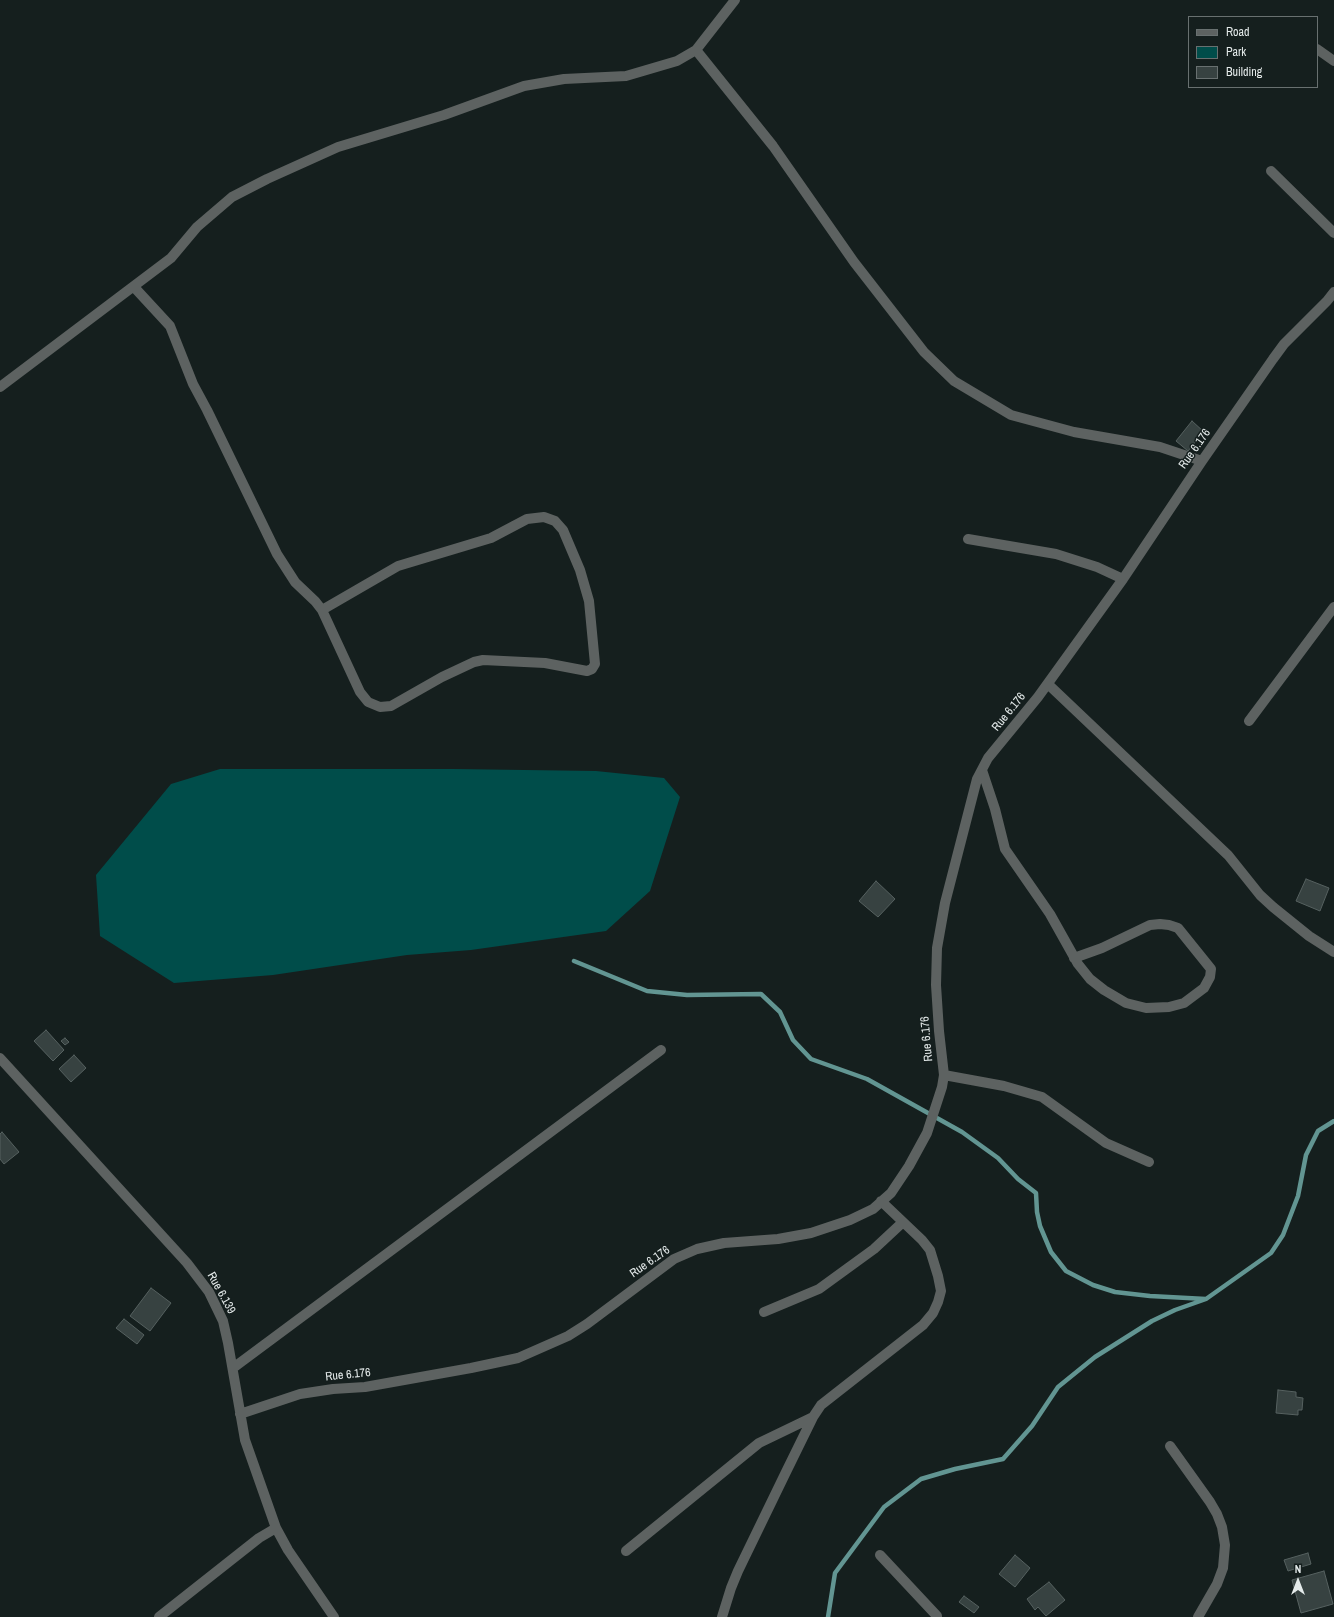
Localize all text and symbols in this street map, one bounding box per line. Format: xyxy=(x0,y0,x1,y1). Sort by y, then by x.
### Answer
legend xyxy=(1188,16,1318,88)
text: Road xyxy=(1226,24,1250,40)
text: Park xyxy=(1226,44,1246,60)
text: Building xyxy=(1226,64,1262,80)
street label: Rue 6.176 xyxy=(1176,426,1214,472)
street label: Rue 6.176 xyxy=(989,690,1029,734)
street label: Rue 6.176 xyxy=(918,1016,936,1062)
street label: Rue 6.176 xyxy=(627,1243,673,1281)
street label: Rue 6.139 xyxy=(204,1270,238,1316)
street label: Rue 6.176 xyxy=(325,1365,371,1385)
north arrow xyxy=(1278,1561,1318,1601)
text: N xyxy=(1295,1562,1301,1576)

